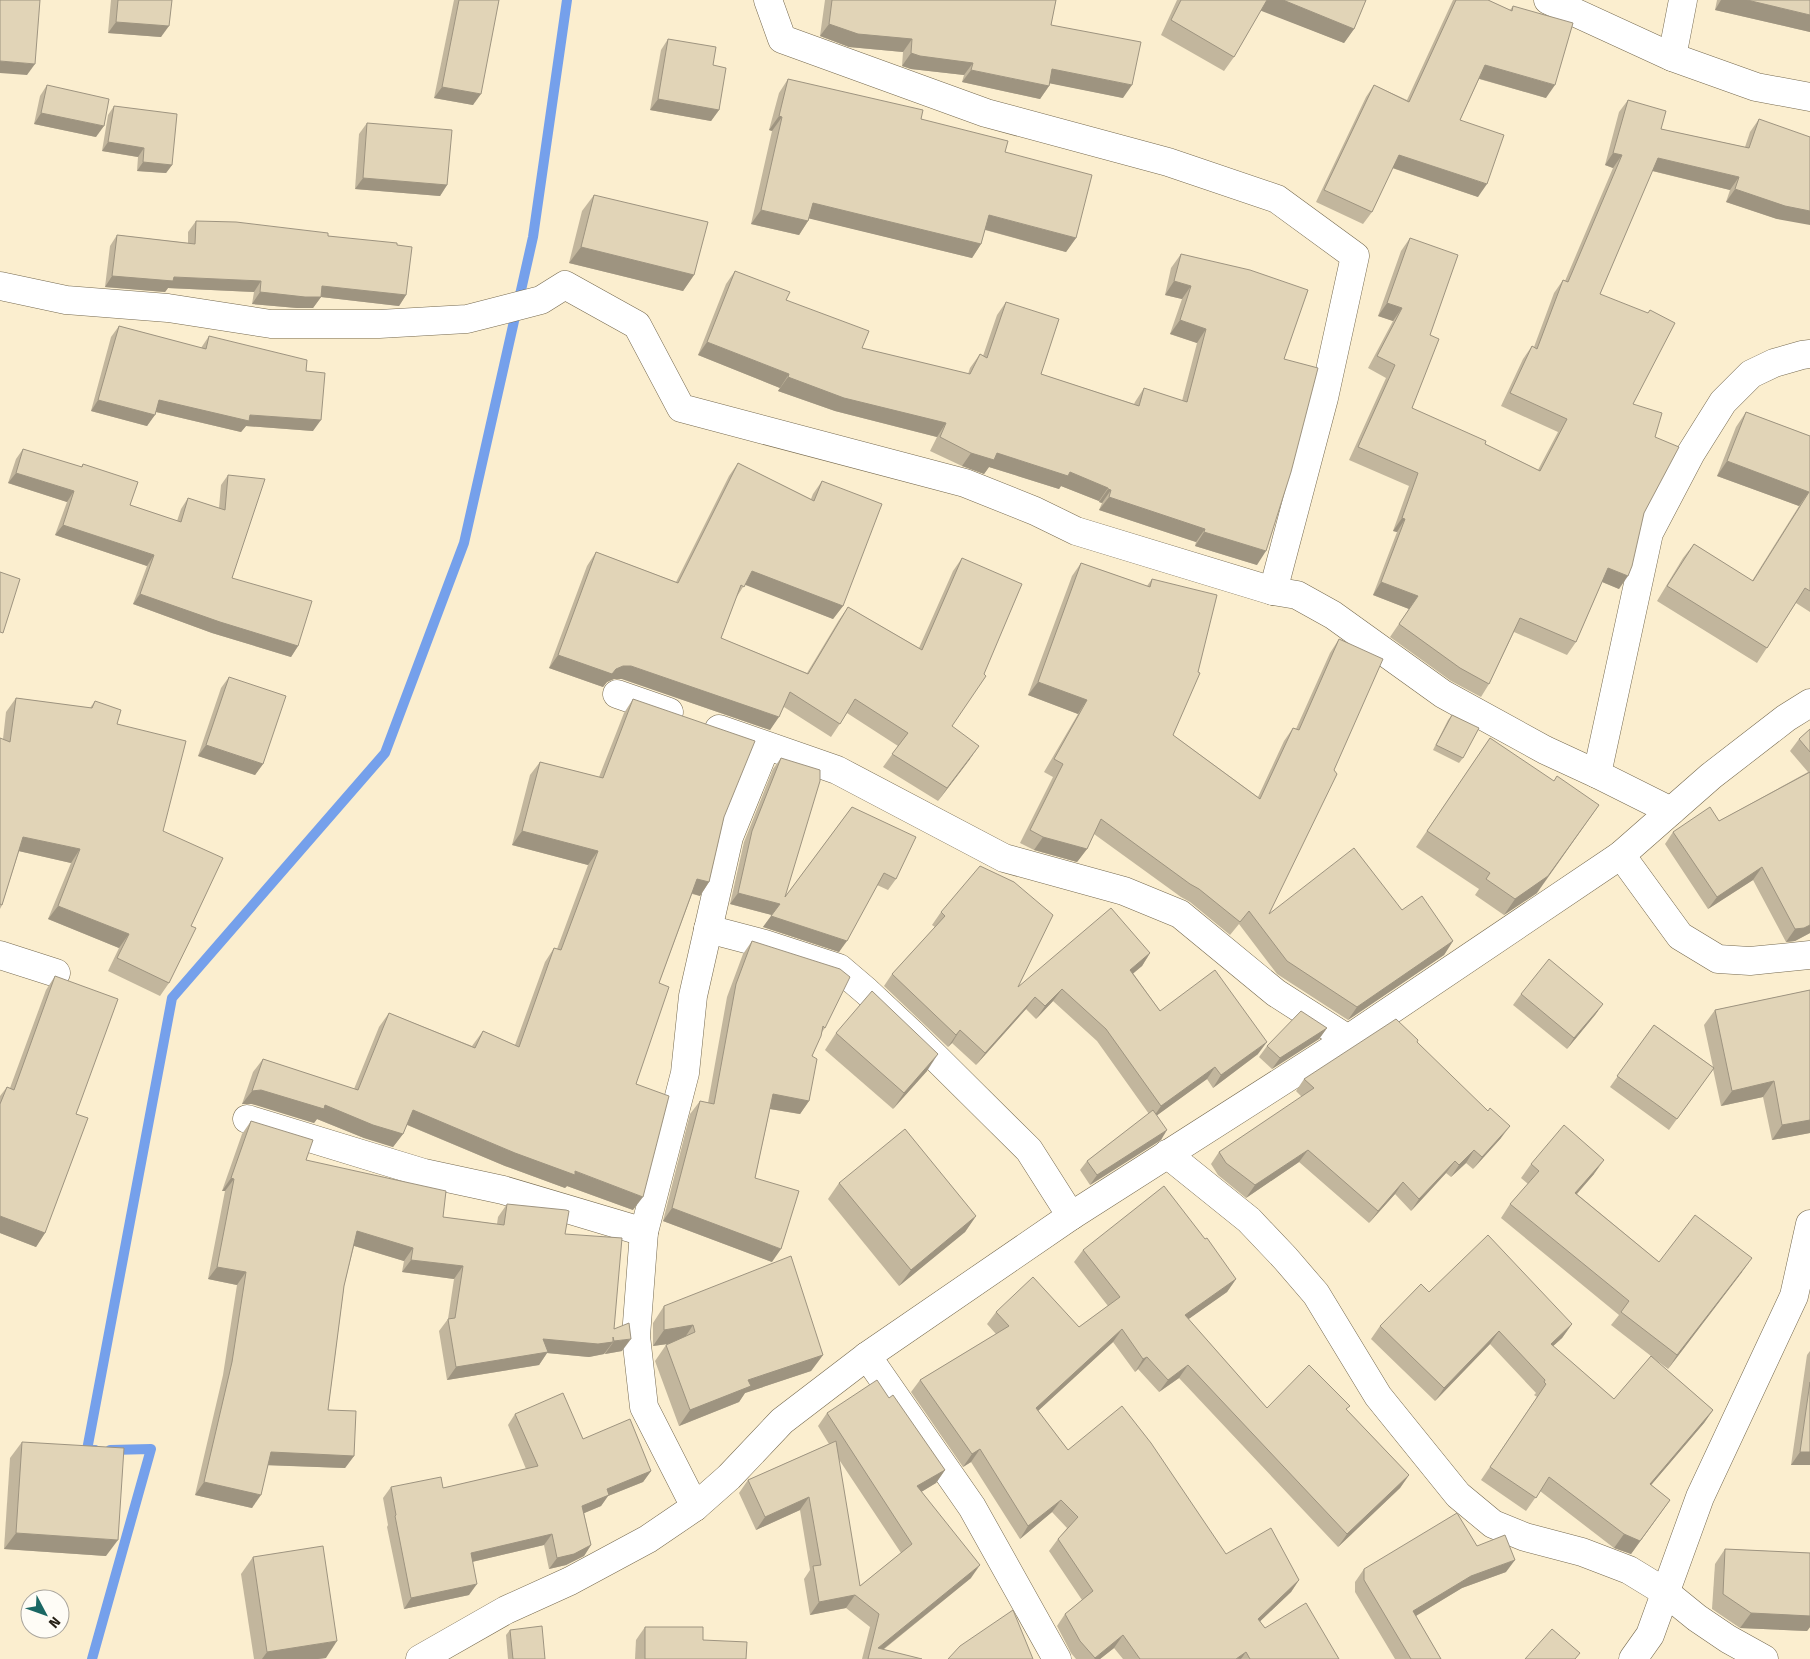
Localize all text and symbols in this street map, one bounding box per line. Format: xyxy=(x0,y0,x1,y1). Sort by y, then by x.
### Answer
north arrow xyxy=(20,1589,70,1639)
text: N xyxy=(45,1613,64,1631)

